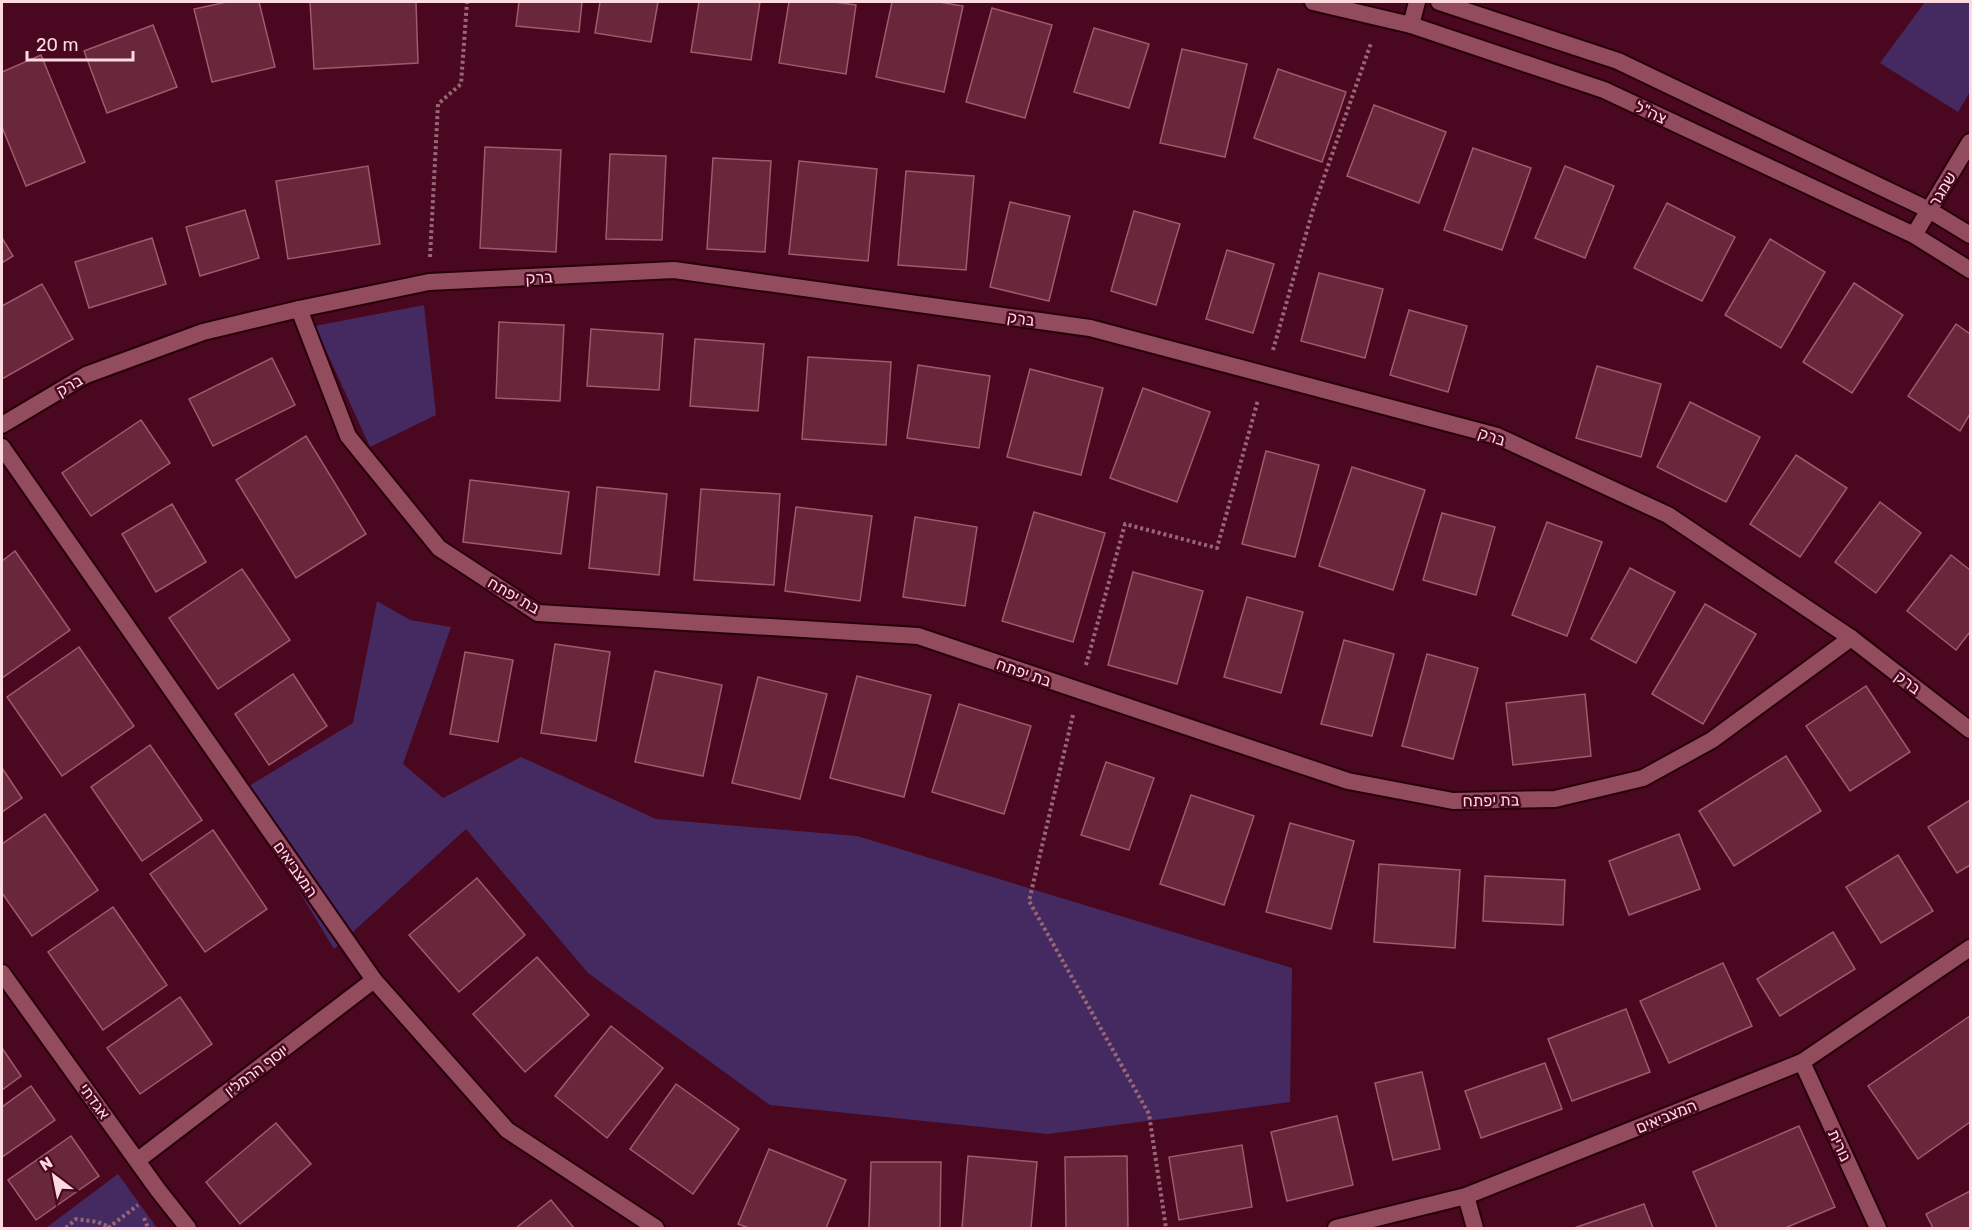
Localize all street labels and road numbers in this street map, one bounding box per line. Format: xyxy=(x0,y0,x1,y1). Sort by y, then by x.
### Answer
street label: צה"ל xyxy=(1632,97,1670,128)
street label: שמגר xyxy=(1925,168,1960,210)
street label: ברק xyxy=(525,267,553,288)
street label: ברק xyxy=(1006,307,1036,330)
street label: ברק xyxy=(53,370,86,401)
street label: ברק xyxy=(1476,423,1508,450)
street label: בת יפתח xyxy=(485,573,543,618)
street label: בת יפתח xyxy=(994,654,1054,691)
street label: ברק xyxy=(1891,667,1925,698)
street label: בת יפתח xyxy=(1463,791,1520,810)
street label: המצביאים xyxy=(269,838,322,901)
street label: יוסף הרמלין xyxy=(221,1040,292,1101)
street label: אגדתי xyxy=(75,1080,114,1123)
street label: המצביאים xyxy=(1633,1096,1699,1137)
street label: נורית xyxy=(1824,1126,1855,1164)

